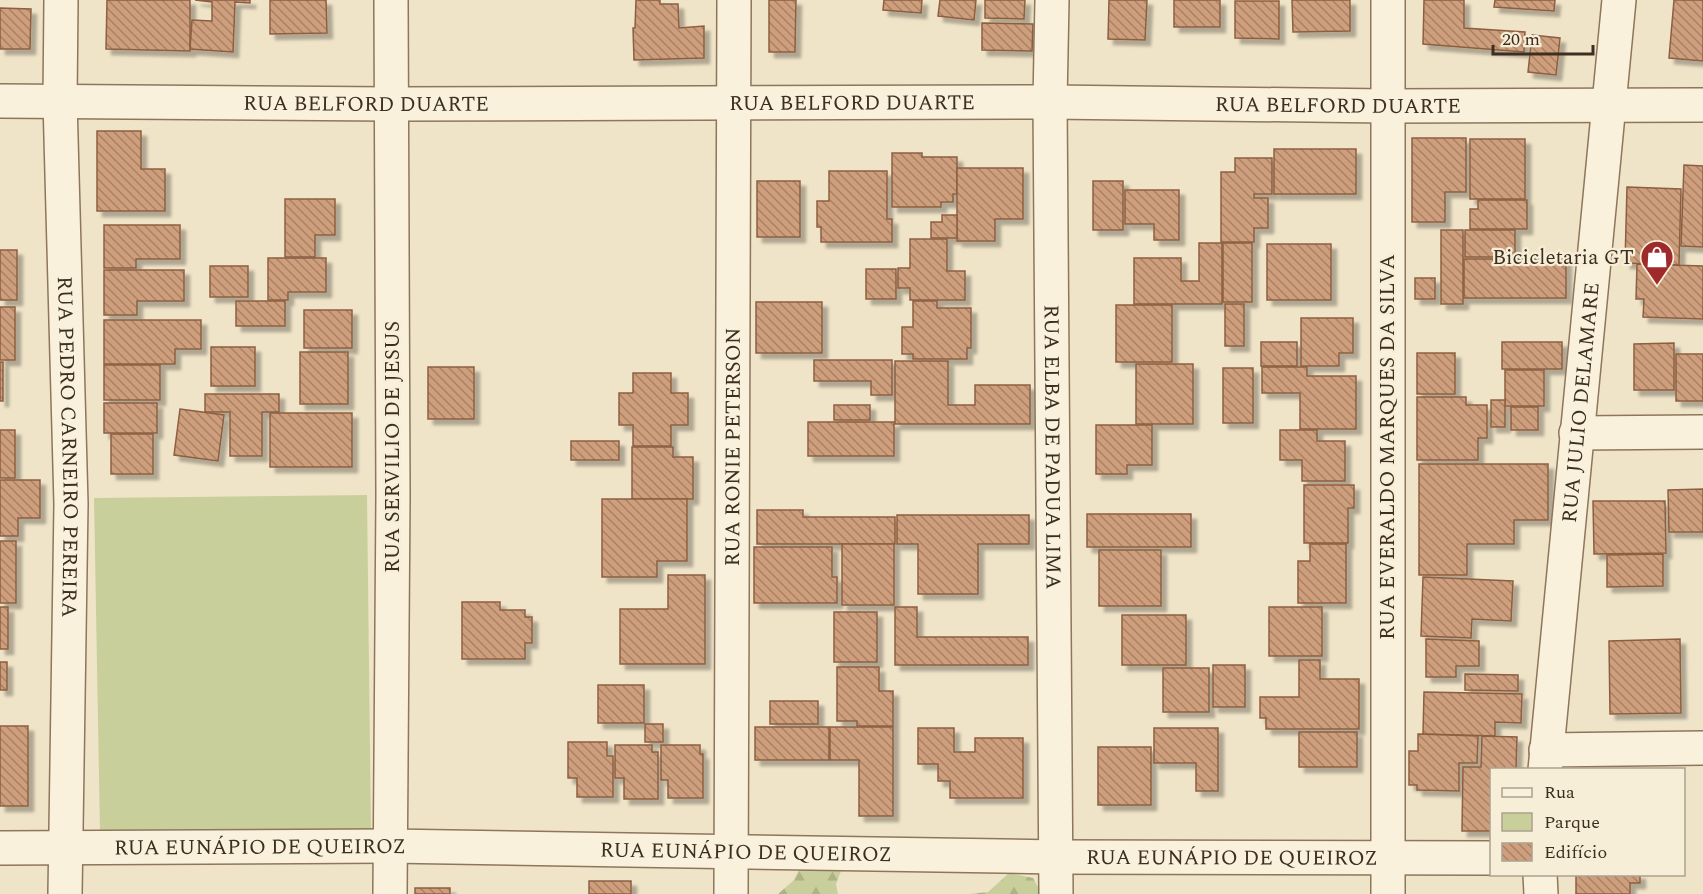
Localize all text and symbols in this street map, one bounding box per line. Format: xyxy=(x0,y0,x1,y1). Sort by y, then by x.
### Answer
scale bar xyxy=(1493,18,1594,56)
text: 20 m xyxy=(1502,26,1540,53)
street label: RUA BELFORD DUARTE xyxy=(729,87,975,120)
street label: RUA BELFORD DUARTE xyxy=(243,88,489,121)
street label: RUA BELFORD DUARTE xyxy=(1215,89,1461,123)
shop icon: Bicicletaria GT xyxy=(1639,239,1675,286)
place label: Bicicletaria GT xyxy=(1492,242,1634,274)
street label: RUA EVERALDO MARQUES DA SILVA xyxy=(1372,254,1404,640)
street label: RUA PEDRO CARNEIRO PEREIRA xyxy=(48,276,86,618)
street label: RUA JULIO DELAMARE xyxy=(1554,281,1609,524)
street label: RUA ELBA DE PADUA LIMA xyxy=(1035,304,1069,590)
street label: RUA SERVILIO DE JESUS xyxy=(377,321,409,573)
street label: RUA RONIE PETERSON xyxy=(717,327,750,567)
legend xyxy=(1490,768,1685,876)
text: Rua xyxy=(1544,779,1575,806)
text: Parque xyxy=(1544,809,1600,836)
street label: RUA EUNÁPIO DE QUEIROZ xyxy=(114,831,406,864)
street label: RUA EUNÁPIO DE QUEIROZ xyxy=(600,834,892,871)
text: Edifício xyxy=(1544,839,1607,866)
street label: RUA EUNÁPIO DE QUEIROZ xyxy=(1086,842,1378,875)

